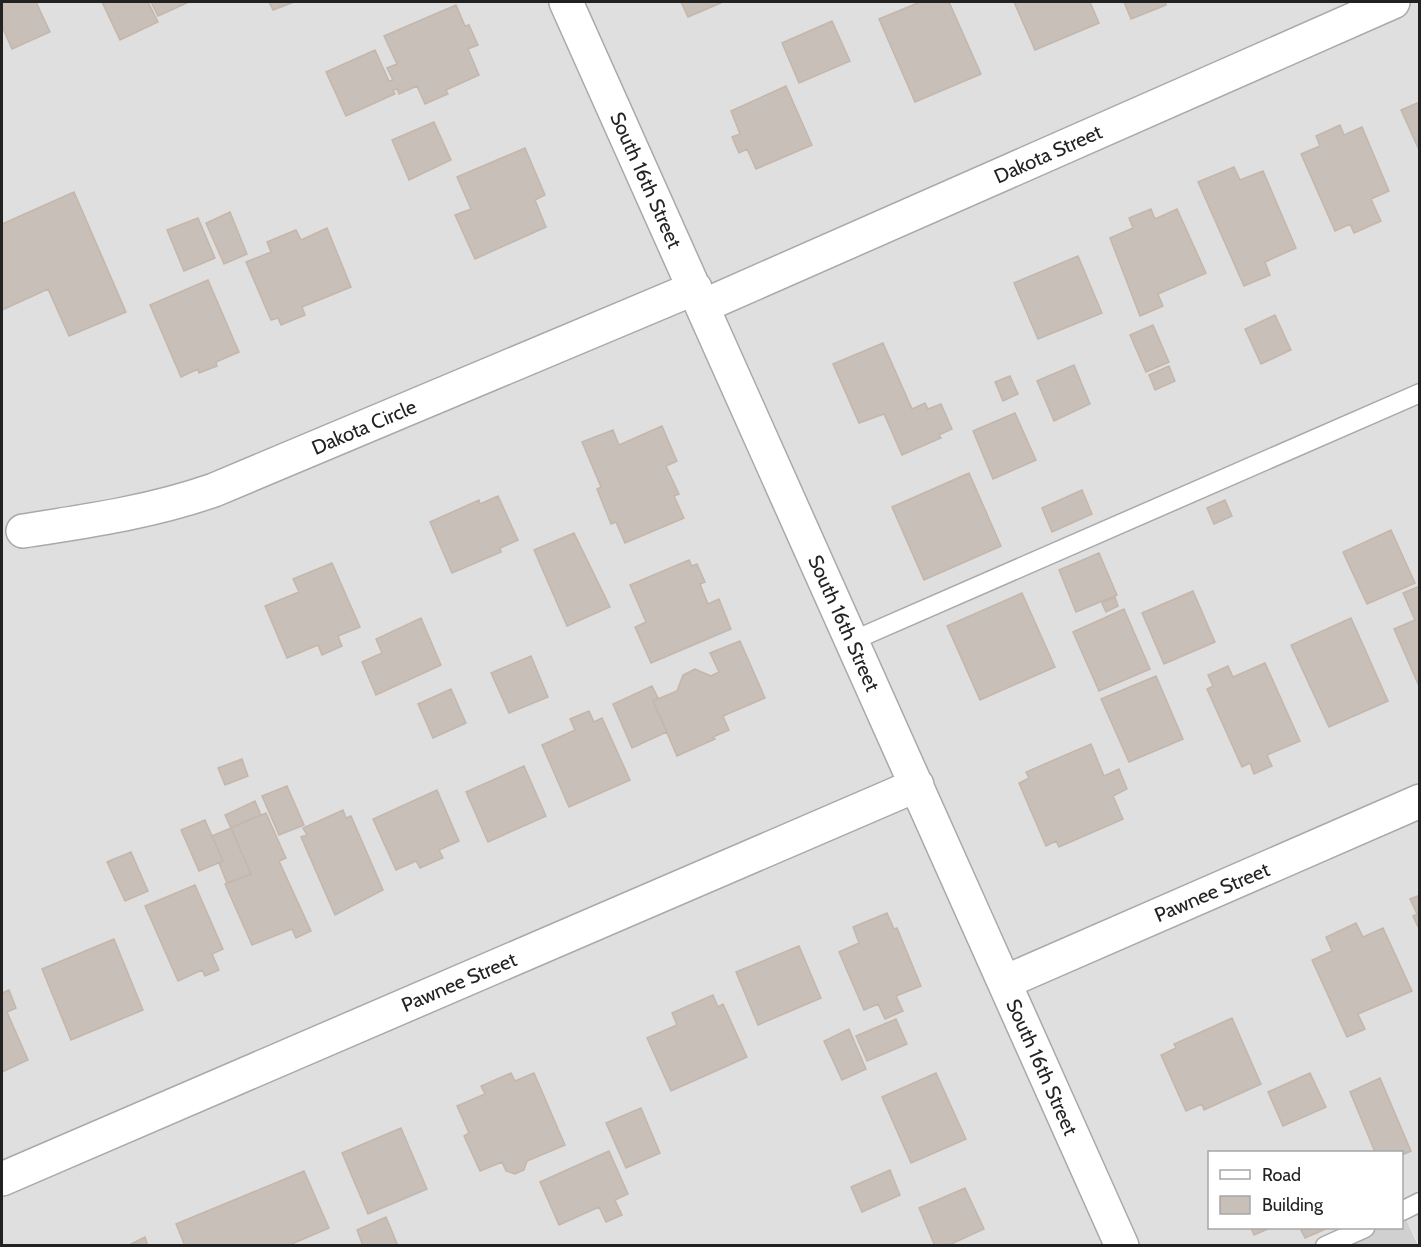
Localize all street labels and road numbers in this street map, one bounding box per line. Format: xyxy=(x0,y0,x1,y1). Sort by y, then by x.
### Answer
street label: South 16th Street xyxy=(605,108,687,252)
street label: Dakota Street xyxy=(990,119,1106,188)
street label: Dakota Circle xyxy=(308,394,420,460)
street label: South 16th Street xyxy=(803,551,885,695)
street label: Pawnee Street xyxy=(1151,857,1273,927)
street label: Pawnee Street xyxy=(398,947,520,1017)
street label: South 16th Street xyxy=(1001,995,1083,1139)

